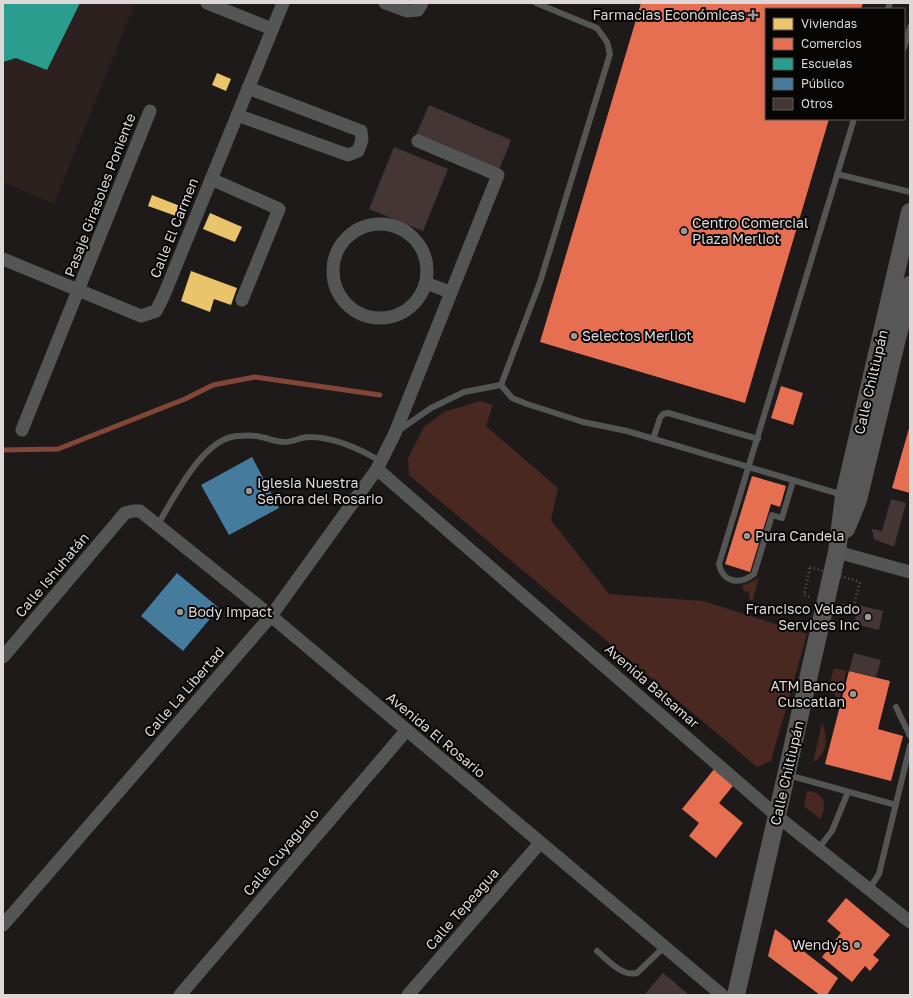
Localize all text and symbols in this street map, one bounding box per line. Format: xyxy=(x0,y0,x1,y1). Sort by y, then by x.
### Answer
place label: Farmacias Económicas xyxy=(593,6,745,23)
legend xyxy=(765,8,905,120)
marker: Farmacias Económicas xyxy=(748,10,758,20)
text: Viviendas xyxy=(801,16,857,31)
text: Comercios xyxy=(801,36,862,51)
text: Escuelas xyxy=(801,56,852,71)
text: Público xyxy=(801,76,844,91)
text: Otros xyxy=(801,96,833,111)
street label: Pasaje Girasoles Poniente xyxy=(60,111,139,279)
street label: Calle El Carmen xyxy=(146,175,201,280)
place label: Centro Comercial Plaza Merliot xyxy=(692,214,808,247)
marker: Centro Comercial Plaza Merliot xyxy=(679,226,689,236)
place label: Selectos Merliot xyxy=(582,327,692,344)
street label: Calle Chiltiupán xyxy=(850,328,891,436)
marker: Selectos Merliot xyxy=(569,331,579,341)
place label: Iglesia Nuestra Señora del Rosario xyxy=(257,474,383,507)
marker: Iglesia Nuestra Señora del Rosario xyxy=(244,486,254,496)
place label: Pura Candela xyxy=(755,527,845,544)
street label: Calle Ishuhatán xyxy=(11,529,92,620)
marker: Pura Candela xyxy=(742,531,752,541)
place label: Francisco Velado Services Inc xyxy=(745,600,860,633)
place label: Body Impact xyxy=(188,603,272,620)
marker: Body Impact xyxy=(175,607,185,617)
marker: Francisco Velado Services Inc xyxy=(863,612,873,622)
street label: Avenida Balsamar xyxy=(602,640,703,732)
street label: Calle La Libertad xyxy=(140,643,227,740)
place label: ATM Banco Cuscatlan xyxy=(771,677,845,710)
street label: Avenida El Rosario xyxy=(383,688,489,781)
marker: ATM Banco Cuscatlan xyxy=(848,689,858,699)
street label: Calle Chiltiupán xyxy=(766,719,807,827)
street label: Calle Cuyagualo xyxy=(239,804,322,899)
street label: Calle Tepeagua xyxy=(421,864,502,953)
place label: Wendy's xyxy=(792,936,849,953)
marker: Wendy's xyxy=(852,940,862,950)

